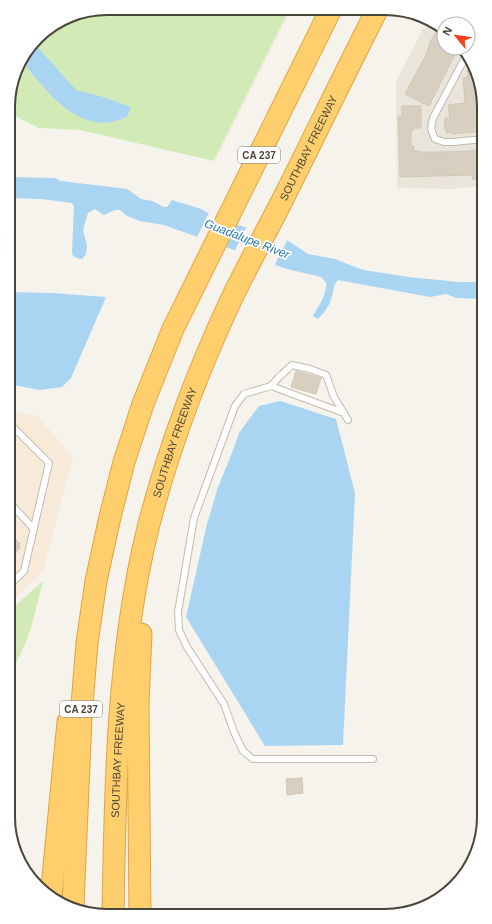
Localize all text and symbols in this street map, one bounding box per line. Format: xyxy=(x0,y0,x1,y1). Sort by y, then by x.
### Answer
north arrow xyxy=(436,16,476,56)
text: N xyxy=(440,25,454,38)
street label: SOUTHBAY FREEWAY xyxy=(277,93,340,203)
road number: CA 237 xyxy=(238,147,280,163)
water label: Guadalupe River xyxy=(202,216,292,262)
street label: SOUTHBAY FREEWAY xyxy=(151,385,199,499)
road number: CA 237 xyxy=(60,701,102,717)
street label: SOUTHBAY FREEWAY xyxy=(109,701,127,818)

